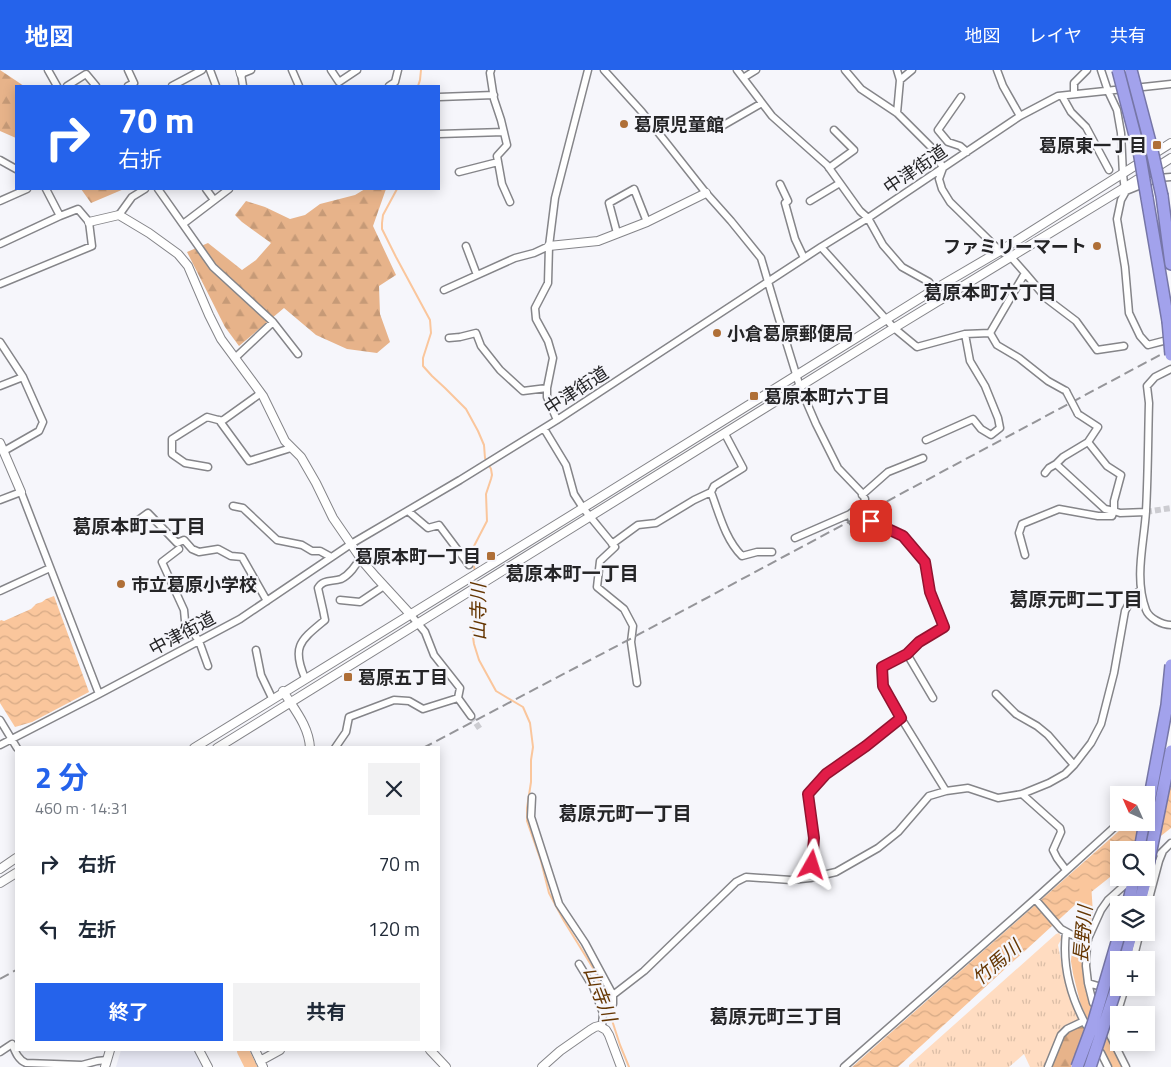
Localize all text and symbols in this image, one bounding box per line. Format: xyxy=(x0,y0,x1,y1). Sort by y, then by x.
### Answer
text: 地図 xyxy=(25,18,73,54)
text: 地図 xyxy=(965,22,1001,49)
text: レイヤ xyxy=(1029,22,1082,49)
text: 共有 xyxy=(1110,22,1146,49)
text: 70 m xyxy=(118,93,194,147)
icon: right xyxy=(35,105,100,170)
place label: 葛原児童館 xyxy=(634,111,724,138)
marker: 葛原児童館 xyxy=(618,118,630,130)
place label: 葛原東一丁目 xyxy=(1039,132,1147,159)
street label: 中津街道 xyxy=(878,138,952,200)
marker: 葛原東一丁目 xyxy=(1151,139,1163,151)
text: 右折 xyxy=(118,142,162,176)
place label: ファミリーマート xyxy=(943,233,1087,260)
marker: ファミリーマート xyxy=(1091,240,1103,252)
district label: 葛原本町六丁目 xyxy=(923,277,1057,306)
place label: 小倉葛原郵便局 xyxy=(727,320,853,347)
marker: 小倉葛原郵便局 xyxy=(711,327,723,339)
street label: 中津街道 xyxy=(538,359,614,421)
place label: 葛原本町六丁目 xyxy=(764,383,890,410)
marker: 葛原本町六丁目 xyxy=(748,390,760,402)
pin xyxy=(850,500,892,542)
icon: arrive xyxy=(857,507,885,535)
district label: 葛原本町二丁目 xyxy=(72,511,206,540)
place label: 葛原本町一丁目 xyxy=(355,543,481,570)
marker: 葛原本町一丁目 xyxy=(485,550,497,562)
district label: 葛原本町一丁目 xyxy=(505,558,639,587)
place label: 市立葛原小学校 xyxy=(131,571,257,598)
marker: 市立葛原小学校 xyxy=(115,578,127,590)
water label: 山寺川 xyxy=(463,582,492,641)
district label: 葛原元町二丁目 xyxy=(1009,584,1143,613)
street label: 中津街道 xyxy=(144,604,220,662)
place label: 葛原五丁目 xyxy=(358,664,448,691)
marker: 葛原五丁目 xyxy=(342,671,354,683)
text: 2 分 xyxy=(35,754,88,800)
button: close xyxy=(368,763,420,815)
north arrow xyxy=(1110,786,1155,831)
map controls xyxy=(1110,786,1155,1051)
text: 460 m · 14:31 xyxy=(35,796,129,820)
district label: 葛原元町一丁目 xyxy=(558,798,692,827)
position arrow xyxy=(785,838,837,890)
button: search xyxy=(1110,841,1155,886)
text: 右折 xyxy=(78,849,116,878)
text: 70 m xyxy=(379,849,420,878)
icon: right xyxy=(35,850,63,878)
button: layers xyxy=(1110,896,1155,941)
water label: 長野川 xyxy=(1065,902,1099,964)
text: 左折 xyxy=(78,914,116,943)
text: 120 m xyxy=(368,914,420,943)
icon: left xyxy=(35,915,63,943)
water label: 竹馬川 xyxy=(965,931,1029,992)
button: + xyxy=(1110,951,1155,996)
water label: 山寺川 xyxy=(577,962,625,1028)
button: 終了 xyxy=(35,983,223,1041)
button: 共有 xyxy=(233,983,420,1041)
district label: 葛原元町三丁目 xyxy=(709,1001,843,1030)
button: − xyxy=(1110,1006,1155,1051)

